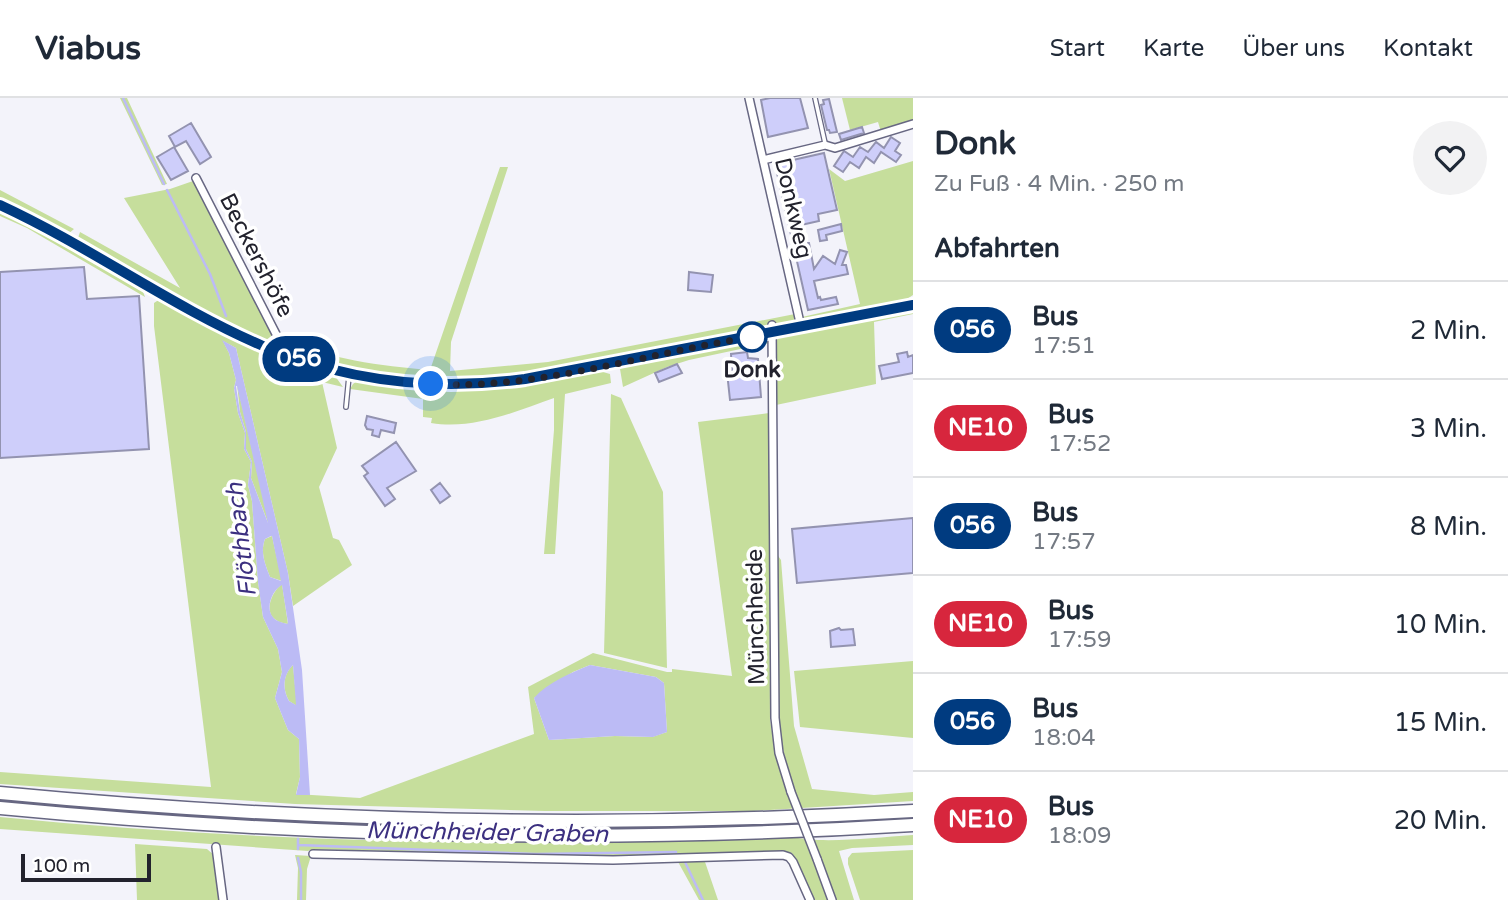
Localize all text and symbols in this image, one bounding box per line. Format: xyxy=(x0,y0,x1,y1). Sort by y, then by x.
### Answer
text: Viabus xyxy=(35,29,141,68)
text: Start xyxy=(1050,34,1105,63)
text: Karte xyxy=(1143,34,1204,63)
text: Über uns xyxy=(1242,34,1345,63)
text: Kontakt xyxy=(1383,34,1473,63)
button: heart xyxy=(1413,121,1487,195)
text: Donk xyxy=(934,124,1016,163)
street label: Donkweg xyxy=(768,155,818,262)
text: Zu Fuß · 4 Min. · 250 m xyxy=(934,170,1184,198)
street label: Beckershöfe xyxy=(213,189,299,322)
text: Abfahrten xyxy=(934,233,1060,264)
text: Bus xyxy=(1032,301,1078,332)
text: 056 xyxy=(950,315,995,344)
text: 2 Min. xyxy=(1410,315,1487,346)
marker: Donk xyxy=(737,322,767,352)
text: 17:51 xyxy=(1032,332,1096,360)
line badge: 056 xyxy=(259,336,339,382)
text: 056 xyxy=(276,344,322,373)
place label: Donk xyxy=(723,356,781,384)
your location xyxy=(413,366,448,401)
text: Bus xyxy=(1048,399,1094,430)
text: NE10 xyxy=(948,413,1013,442)
text: 3 Min. xyxy=(1410,413,1487,444)
text: 17:52 xyxy=(1048,430,1112,458)
water label: Flöthbach xyxy=(220,480,263,599)
text: Bus xyxy=(1032,497,1078,528)
text: 056 xyxy=(950,511,995,540)
text: 8 Min. xyxy=(1410,511,1487,542)
text: 17:57 xyxy=(1032,528,1096,556)
street label: Münchheide xyxy=(741,549,771,685)
text: Bus xyxy=(1048,595,1094,626)
text: NE10 xyxy=(948,609,1013,638)
text: 10 Min. xyxy=(1394,609,1487,640)
text: 17:59 xyxy=(1048,626,1112,654)
text: Bus xyxy=(1032,693,1078,724)
text: 056 xyxy=(950,707,995,736)
text: 15 Min. xyxy=(1394,707,1487,738)
text: 18:04 xyxy=(1032,724,1096,752)
text: Bus xyxy=(1048,791,1094,822)
text: NE10 xyxy=(948,805,1013,834)
text: 20 Min. xyxy=(1394,805,1487,836)
water label: Münchheider Graben xyxy=(366,816,610,849)
text: 18:09 xyxy=(1048,822,1112,850)
scale bar xyxy=(21,851,150,883)
text: 100 m xyxy=(32,855,90,877)

